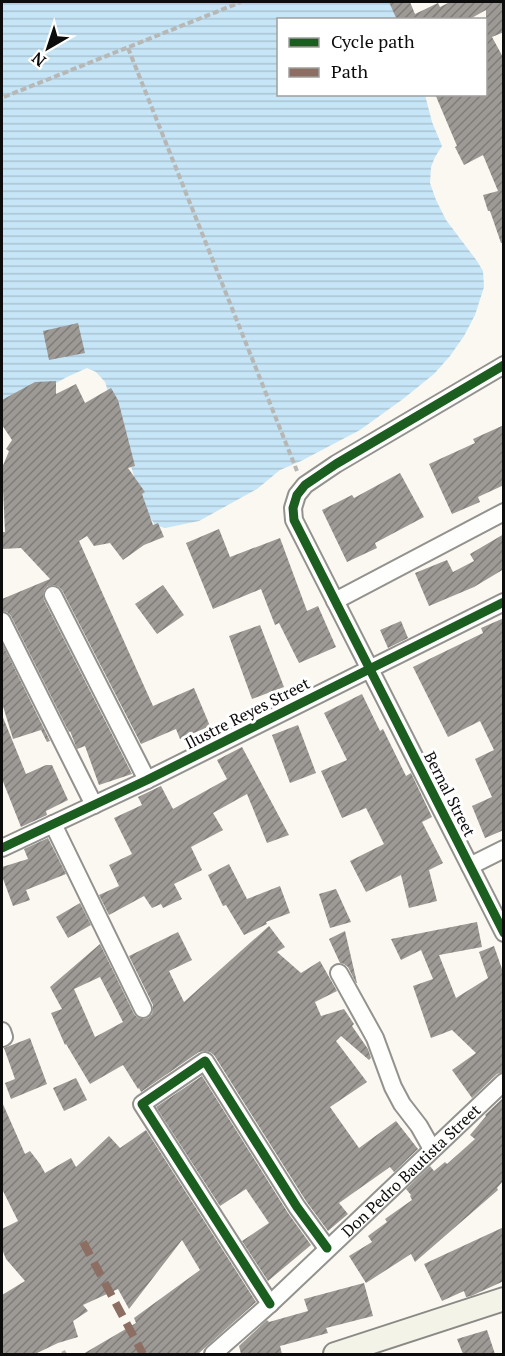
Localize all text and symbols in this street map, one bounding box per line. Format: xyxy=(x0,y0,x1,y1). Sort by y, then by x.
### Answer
north arrow xyxy=(18,18,78,78)
legend xyxy=(277,18,487,96)
text: Cycle path xyxy=(331,29,415,53)
text: N xyxy=(27,47,50,72)
text: Path xyxy=(331,59,368,83)
street label: Ilustre Reyes Street xyxy=(181,672,313,754)
street label: Bernal Street xyxy=(419,748,481,840)
street label: Don Pedro Bautista Street xyxy=(337,1099,485,1242)

